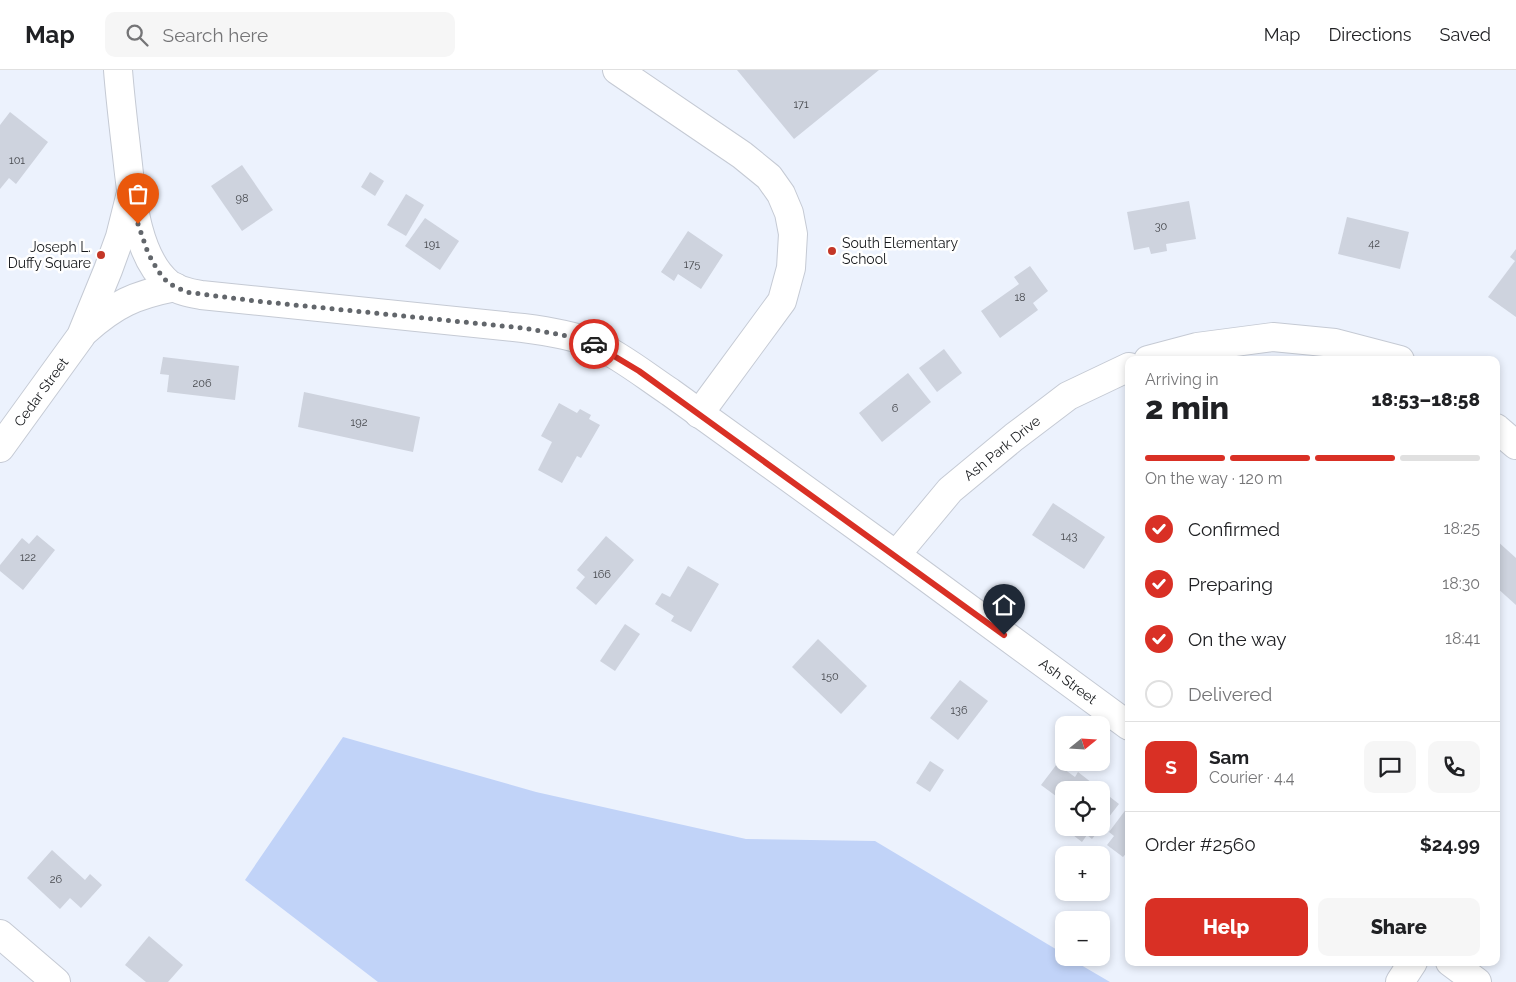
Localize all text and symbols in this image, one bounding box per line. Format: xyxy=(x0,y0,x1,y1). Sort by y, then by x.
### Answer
search box xyxy=(105,12,455,57)
text: Map xyxy=(25,20,75,49)
icon: search xyxy=(123,21,151,49)
text: Search here xyxy=(163,24,268,46)
text: Map xyxy=(1264,24,1300,45)
text: Directions xyxy=(1328,24,1412,45)
text: Saved xyxy=(1440,24,1491,45)
house number: 171 xyxy=(793,98,809,111)
house number: 101 xyxy=(9,154,25,167)
pin xyxy=(117,173,159,224)
icon: bag xyxy=(124,180,152,208)
house number: 98 xyxy=(236,192,248,205)
house number: 30 xyxy=(1155,220,1168,233)
place label: South Elementary School xyxy=(842,235,959,267)
house number: 42 xyxy=(1368,237,1380,250)
house number: 191 xyxy=(424,238,440,251)
place label: Joseph L. Duffy Square xyxy=(8,239,91,271)
marker: South Elementary School xyxy=(826,245,838,257)
marker: Joseph L. Duffy Square xyxy=(95,249,107,261)
house number: 175 xyxy=(684,258,700,271)
house number: 18 xyxy=(1014,291,1026,304)
courier xyxy=(569,319,619,369)
icon: car xyxy=(580,330,608,358)
street label: Cedar Street xyxy=(11,354,71,430)
text: Arriving in xyxy=(1145,370,1219,389)
house number: 206 xyxy=(192,377,212,390)
text: 18:53–18:58 xyxy=(1372,388,1480,410)
text: 2 min xyxy=(1145,389,1229,426)
house number: 6 xyxy=(892,402,899,415)
street label: Ash Park Drive xyxy=(961,412,1043,484)
house number: 192 xyxy=(351,416,368,429)
text: On the way · 120 m xyxy=(1145,469,1283,488)
icon: check xyxy=(1145,515,1173,543)
text: Confirmed xyxy=(1188,518,1280,540)
text: 18:25 xyxy=(1444,519,1480,538)
house number: 143 xyxy=(1061,530,1077,543)
house number: 122 xyxy=(20,551,36,564)
house number: 166 xyxy=(593,568,611,581)
icon: check xyxy=(1145,570,1173,598)
text: Preparing xyxy=(1188,573,1273,595)
text: 18:30 xyxy=(1442,574,1480,593)
pin xyxy=(983,584,1025,635)
icon: home xyxy=(990,591,1018,619)
icon: check xyxy=(1145,625,1173,653)
text: On the way xyxy=(1188,628,1287,650)
text: 18:41 xyxy=(1445,629,1480,648)
street label: Ash Street xyxy=(1036,655,1100,707)
house number: 150 xyxy=(821,670,839,683)
text: Delivered xyxy=(1188,683,1272,705)
house number: 136 xyxy=(950,704,968,717)
north arrow xyxy=(1055,716,1110,771)
map controls xyxy=(1055,716,1110,966)
button: chat xyxy=(1364,741,1416,793)
button: phone xyxy=(1428,741,1480,793)
text: Sam xyxy=(1209,746,1249,768)
text: S xyxy=(1165,756,1177,778)
text: Courier · 4.4 xyxy=(1209,768,1294,787)
button: locate xyxy=(1055,781,1110,836)
text: Order #2560 xyxy=(1145,833,1256,855)
text: $24.99 xyxy=(1420,833,1480,855)
button: + xyxy=(1055,846,1110,901)
house number: 26 xyxy=(50,873,63,886)
button: Help xyxy=(1145,898,1308,956)
button: Share xyxy=(1318,898,1480,956)
button: − xyxy=(1055,911,1110,966)

